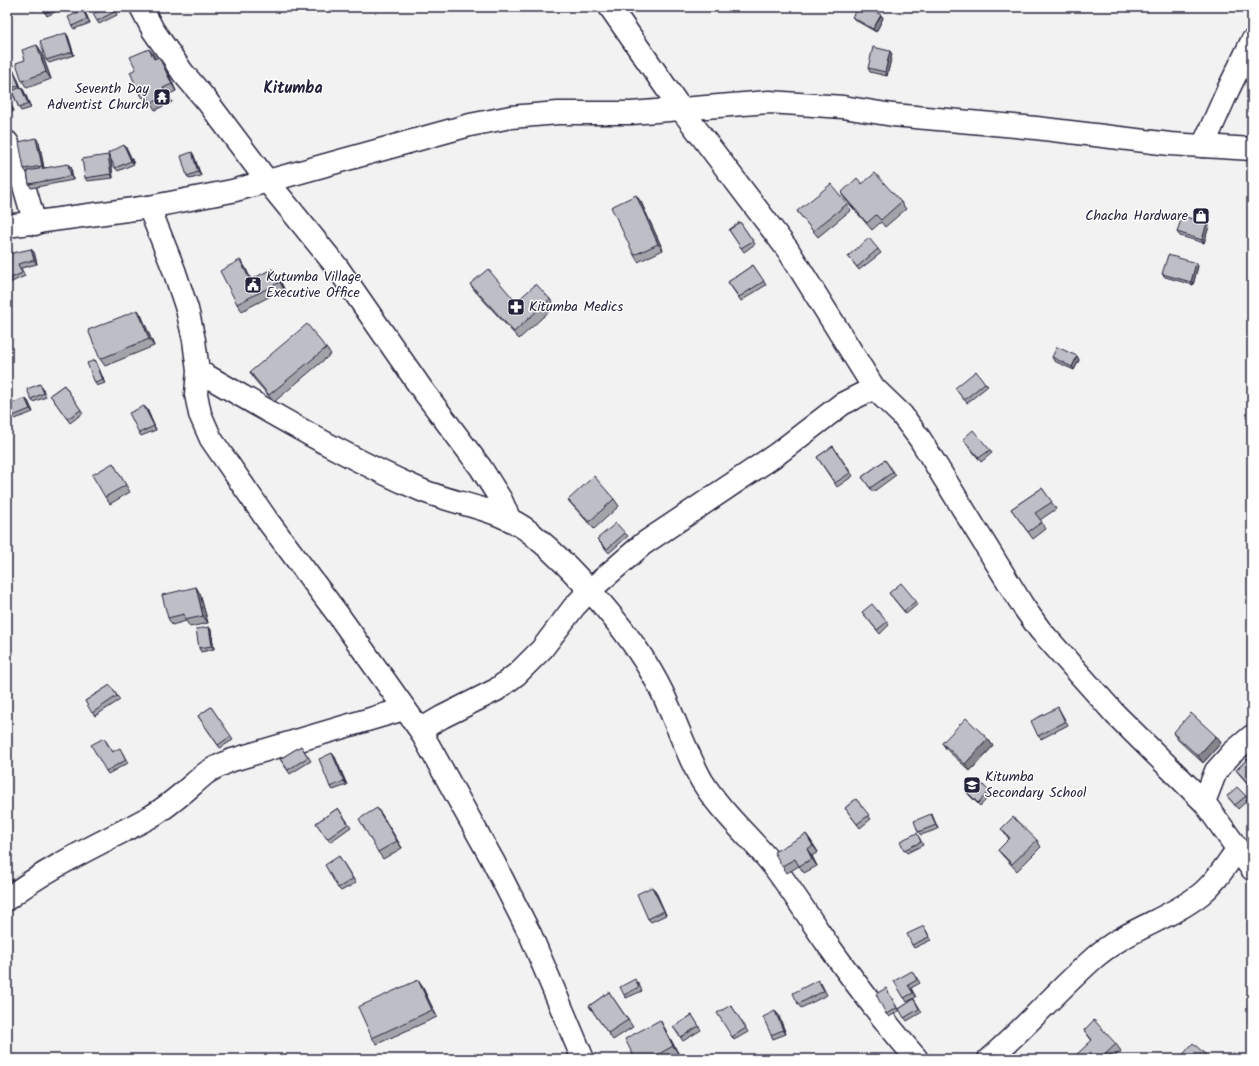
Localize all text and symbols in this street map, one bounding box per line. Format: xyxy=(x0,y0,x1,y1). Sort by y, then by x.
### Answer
district label: Kitumba xyxy=(263,76,323,101)
place label: Seventh Day Adventist Church xyxy=(47,78,149,116)
temple icon: Seventh Day Adventist Church xyxy=(152,87,172,107)
place label: Chacha Hardware xyxy=(1085,205,1189,227)
shop icon: Chacha Hardware xyxy=(1191,206,1211,226)
place label: Kutumba Village Executive Office xyxy=(266,266,362,304)
public building icon: Kutumba Village Executive Office xyxy=(243,275,263,295)
place label: Kitumba Medics xyxy=(529,296,623,318)
pharmacy icon: Kitumba Medics xyxy=(506,297,526,317)
place label: Kitumba Secondary School xyxy=(985,766,1087,804)
school or university icon: Kitumba Secondary School xyxy=(962,775,982,795)

